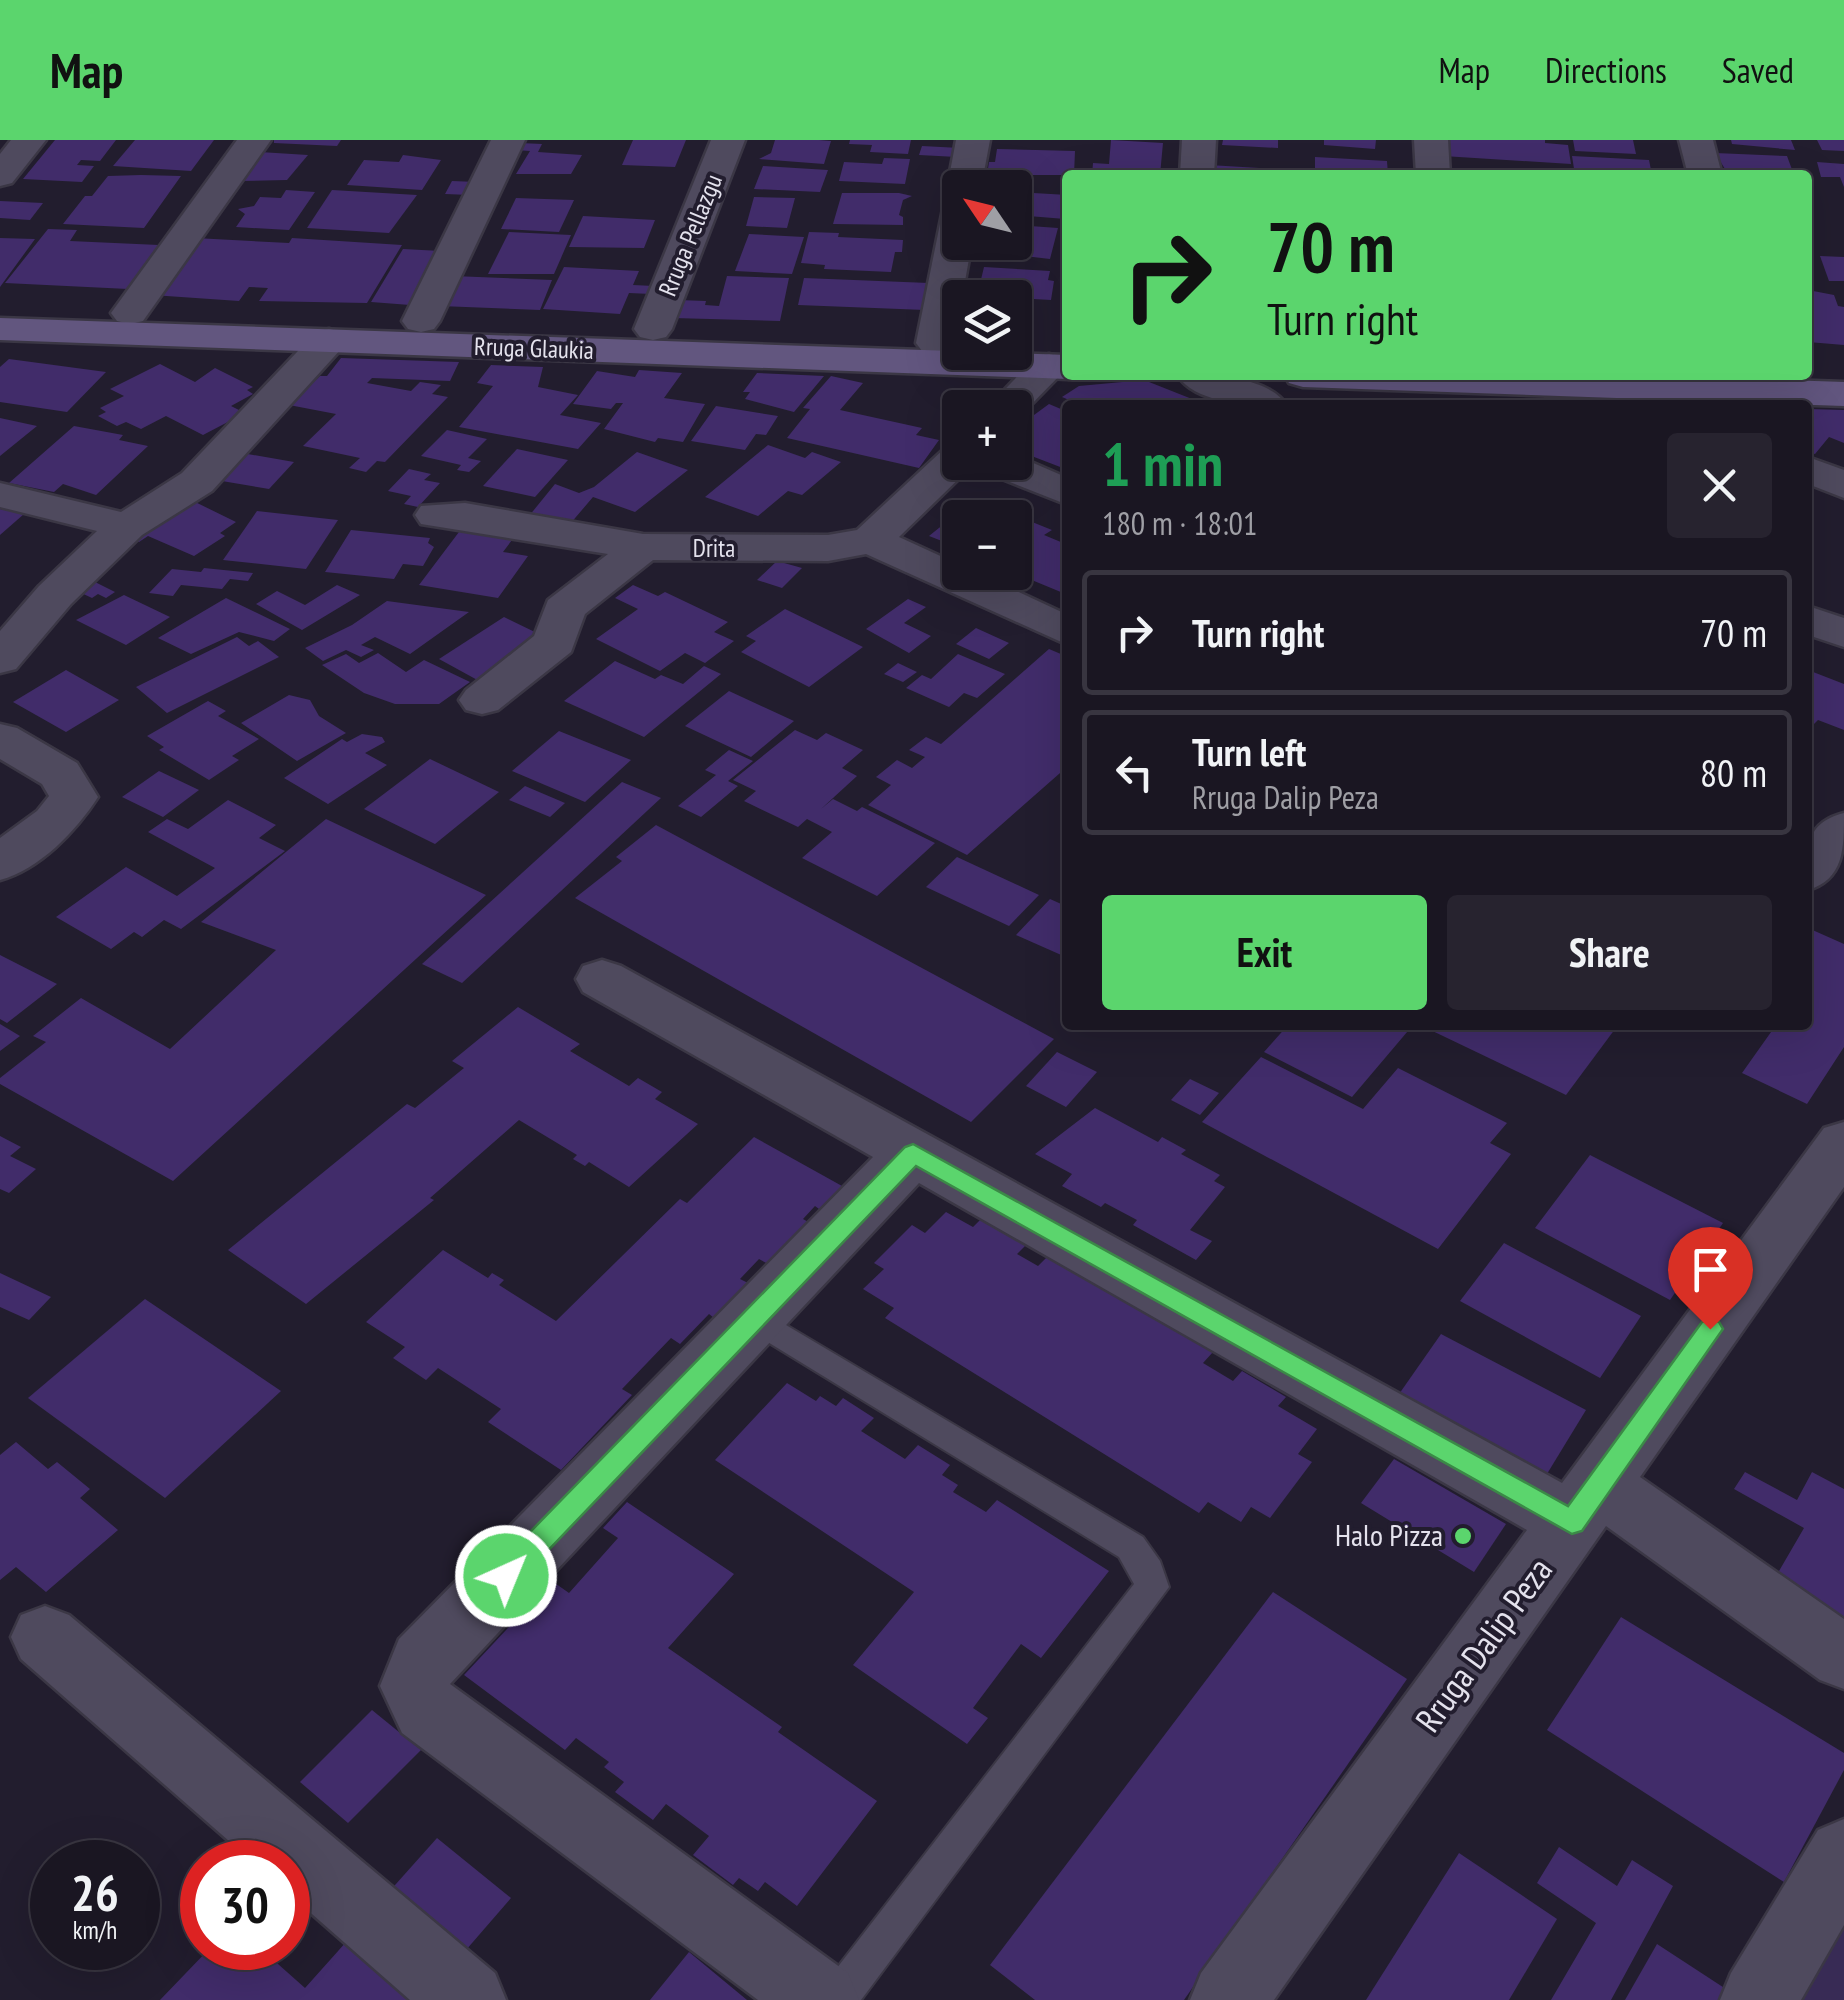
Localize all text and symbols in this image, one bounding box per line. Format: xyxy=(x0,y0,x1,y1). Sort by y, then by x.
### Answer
text: Map xyxy=(50,39,123,101)
text: Map xyxy=(1439,47,1490,93)
text: Directions xyxy=(1545,47,1667,93)
text: Saved xyxy=(1722,47,1794,93)
street label: Rruga Pellazgu xyxy=(651,169,729,301)
north arrow xyxy=(942,170,1032,260)
map controls xyxy=(942,170,1032,590)
text: 70 m xyxy=(1267,201,1395,291)
icon: right xyxy=(1102,210,1232,340)
button: layers xyxy=(942,280,1032,370)
text: Turn right xyxy=(1267,289,1418,347)
street label: Rruga Glaukia xyxy=(474,330,594,366)
button: + xyxy=(942,390,1032,480)
text: 1 min xyxy=(1102,425,1223,503)
button: close xyxy=(1667,433,1772,538)
button: − xyxy=(942,500,1032,590)
text: 180 m · 18:01 xyxy=(1102,502,1257,544)
street label: Drita xyxy=(693,532,735,564)
icon: right xyxy=(1107,605,1162,660)
text: Turn right xyxy=(1192,608,1324,657)
text: 70 m xyxy=(1700,608,1767,657)
text: Turn left xyxy=(1192,727,1306,776)
icon: left xyxy=(1107,745,1162,800)
text: 80 m xyxy=(1700,748,1767,797)
text: Rruga Dalip Peza xyxy=(1192,776,1379,818)
button: Exit xyxy=(1102,895,1427,1010)
button: Share xyxy=(1447,895,1772,1010)
pin xyxy=(1668,1227,1753,1330)
icon: arrive xyxy=(1683,1242,1738,1297)
place label: Halo Pizza xyxy=(1335,1515,1443,1554)
position arrow xyxy=(454,1524,558,1628)
marker: Halo Pizza xyxy=(1452,1525,1474,1547)
street label: Rruga Dalip Peza xyxy=(1405,1548,1562,1741)
speed limit sign: 30 xyxy=(180,1840,310,1970)
text: 26 xyxy=(71,1860,119,1925)
text: km/h xyxy=(73,1914,117,1946)

